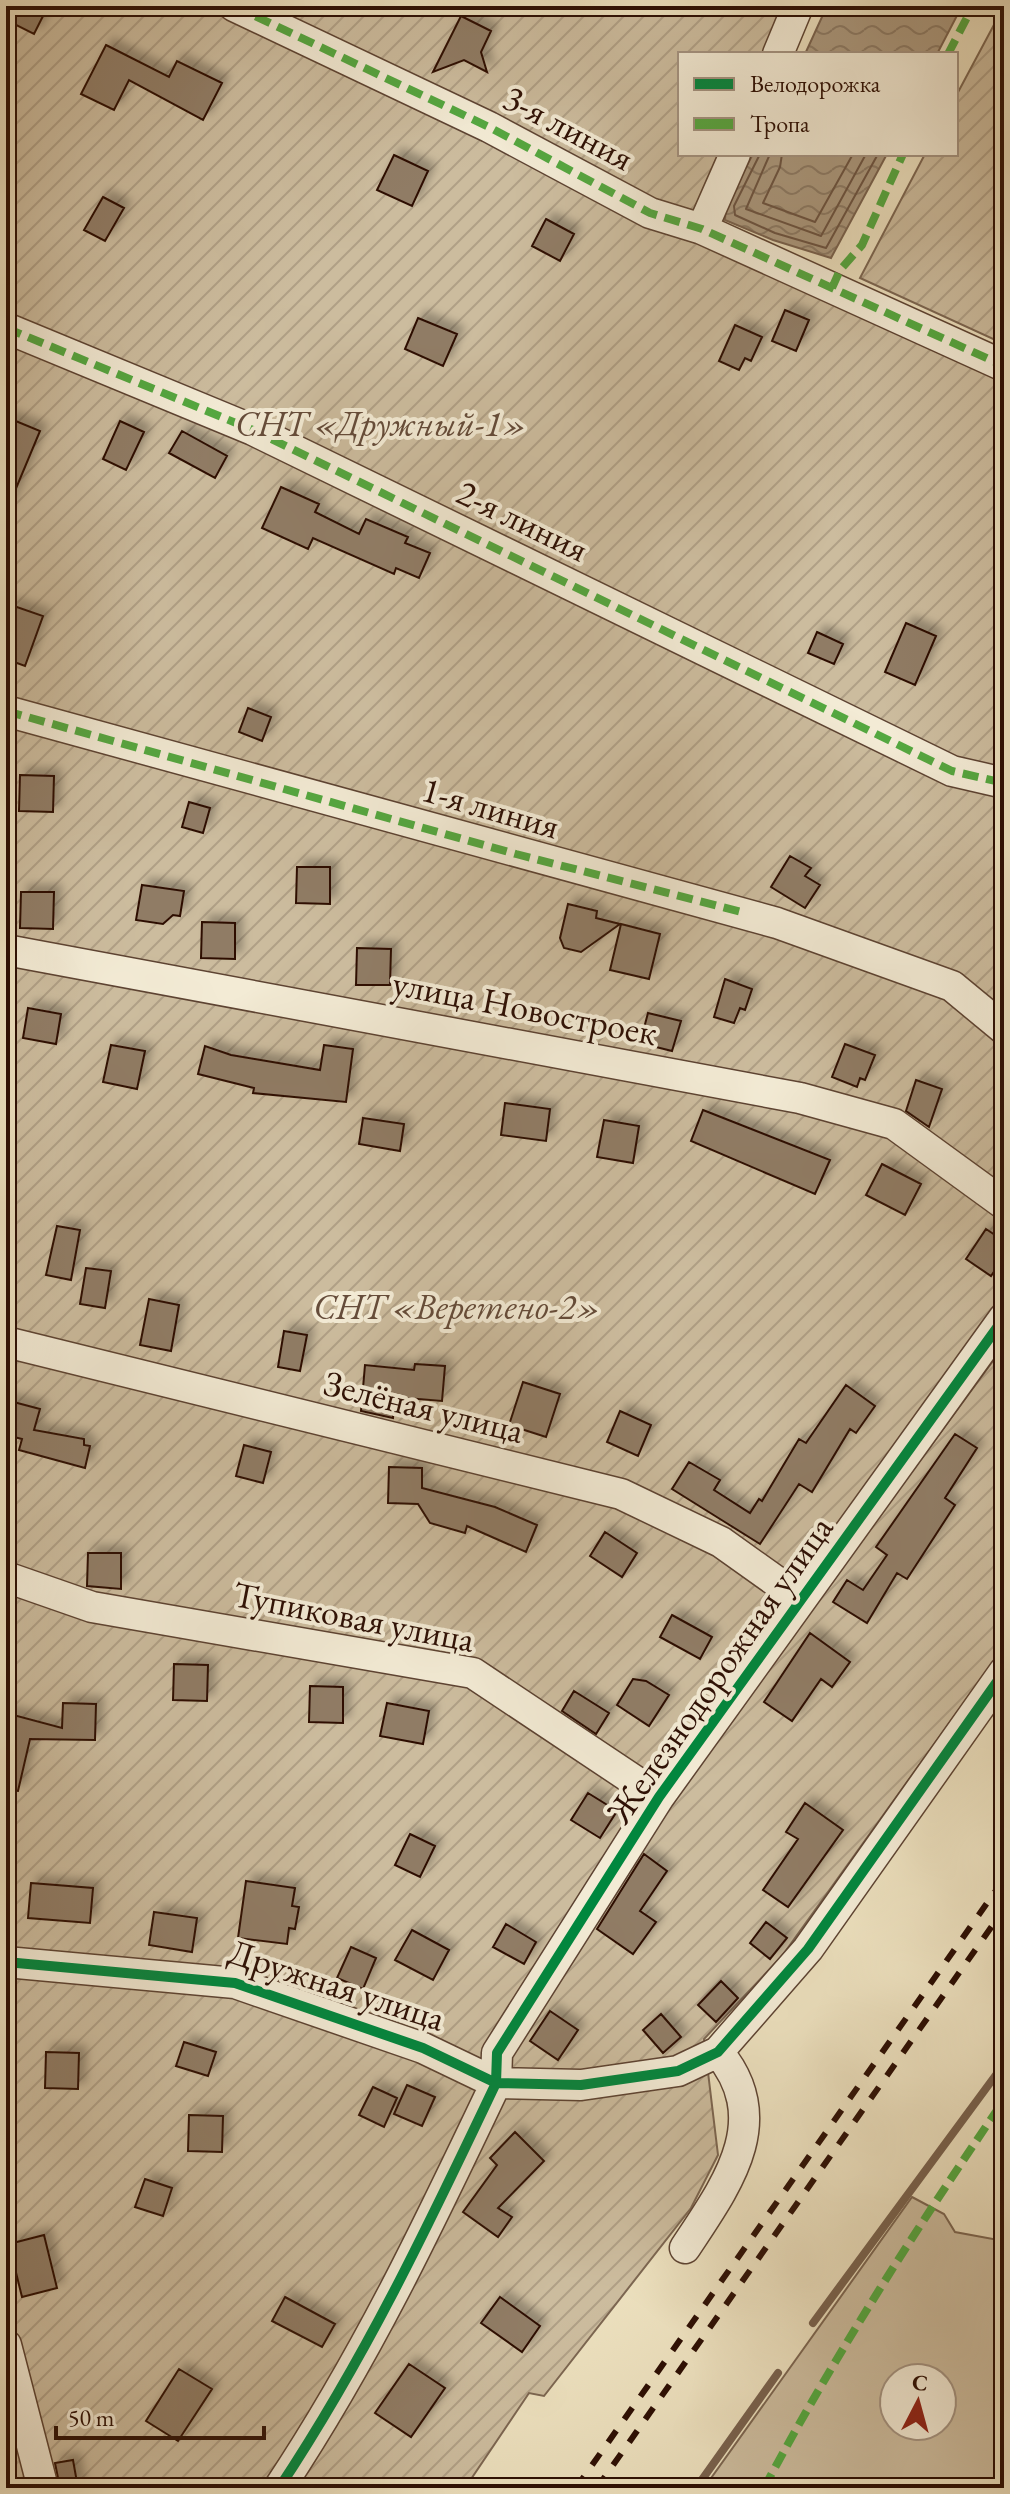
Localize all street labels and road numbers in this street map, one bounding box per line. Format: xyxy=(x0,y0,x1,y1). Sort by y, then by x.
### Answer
street label: 3-я линия xyxy=(496,74,642,181)
street label: 2-я линия xyxy=(449,469,596,572)
street label: 1-я линия xyxy=(417,766,565,849)
street label: улица Новостроек xyxy=(389,959,661,1056)
street label: Зелёная улица xyxy=(319,1359,529,1454)
street label: Железнодорожная улица xyxy=(595,1506,844,1833)
street label: Тупиковая улица xyxy=(229,1570,479,1663)
street label: Дружная улица xyxy=(223,1927,452,2042)

